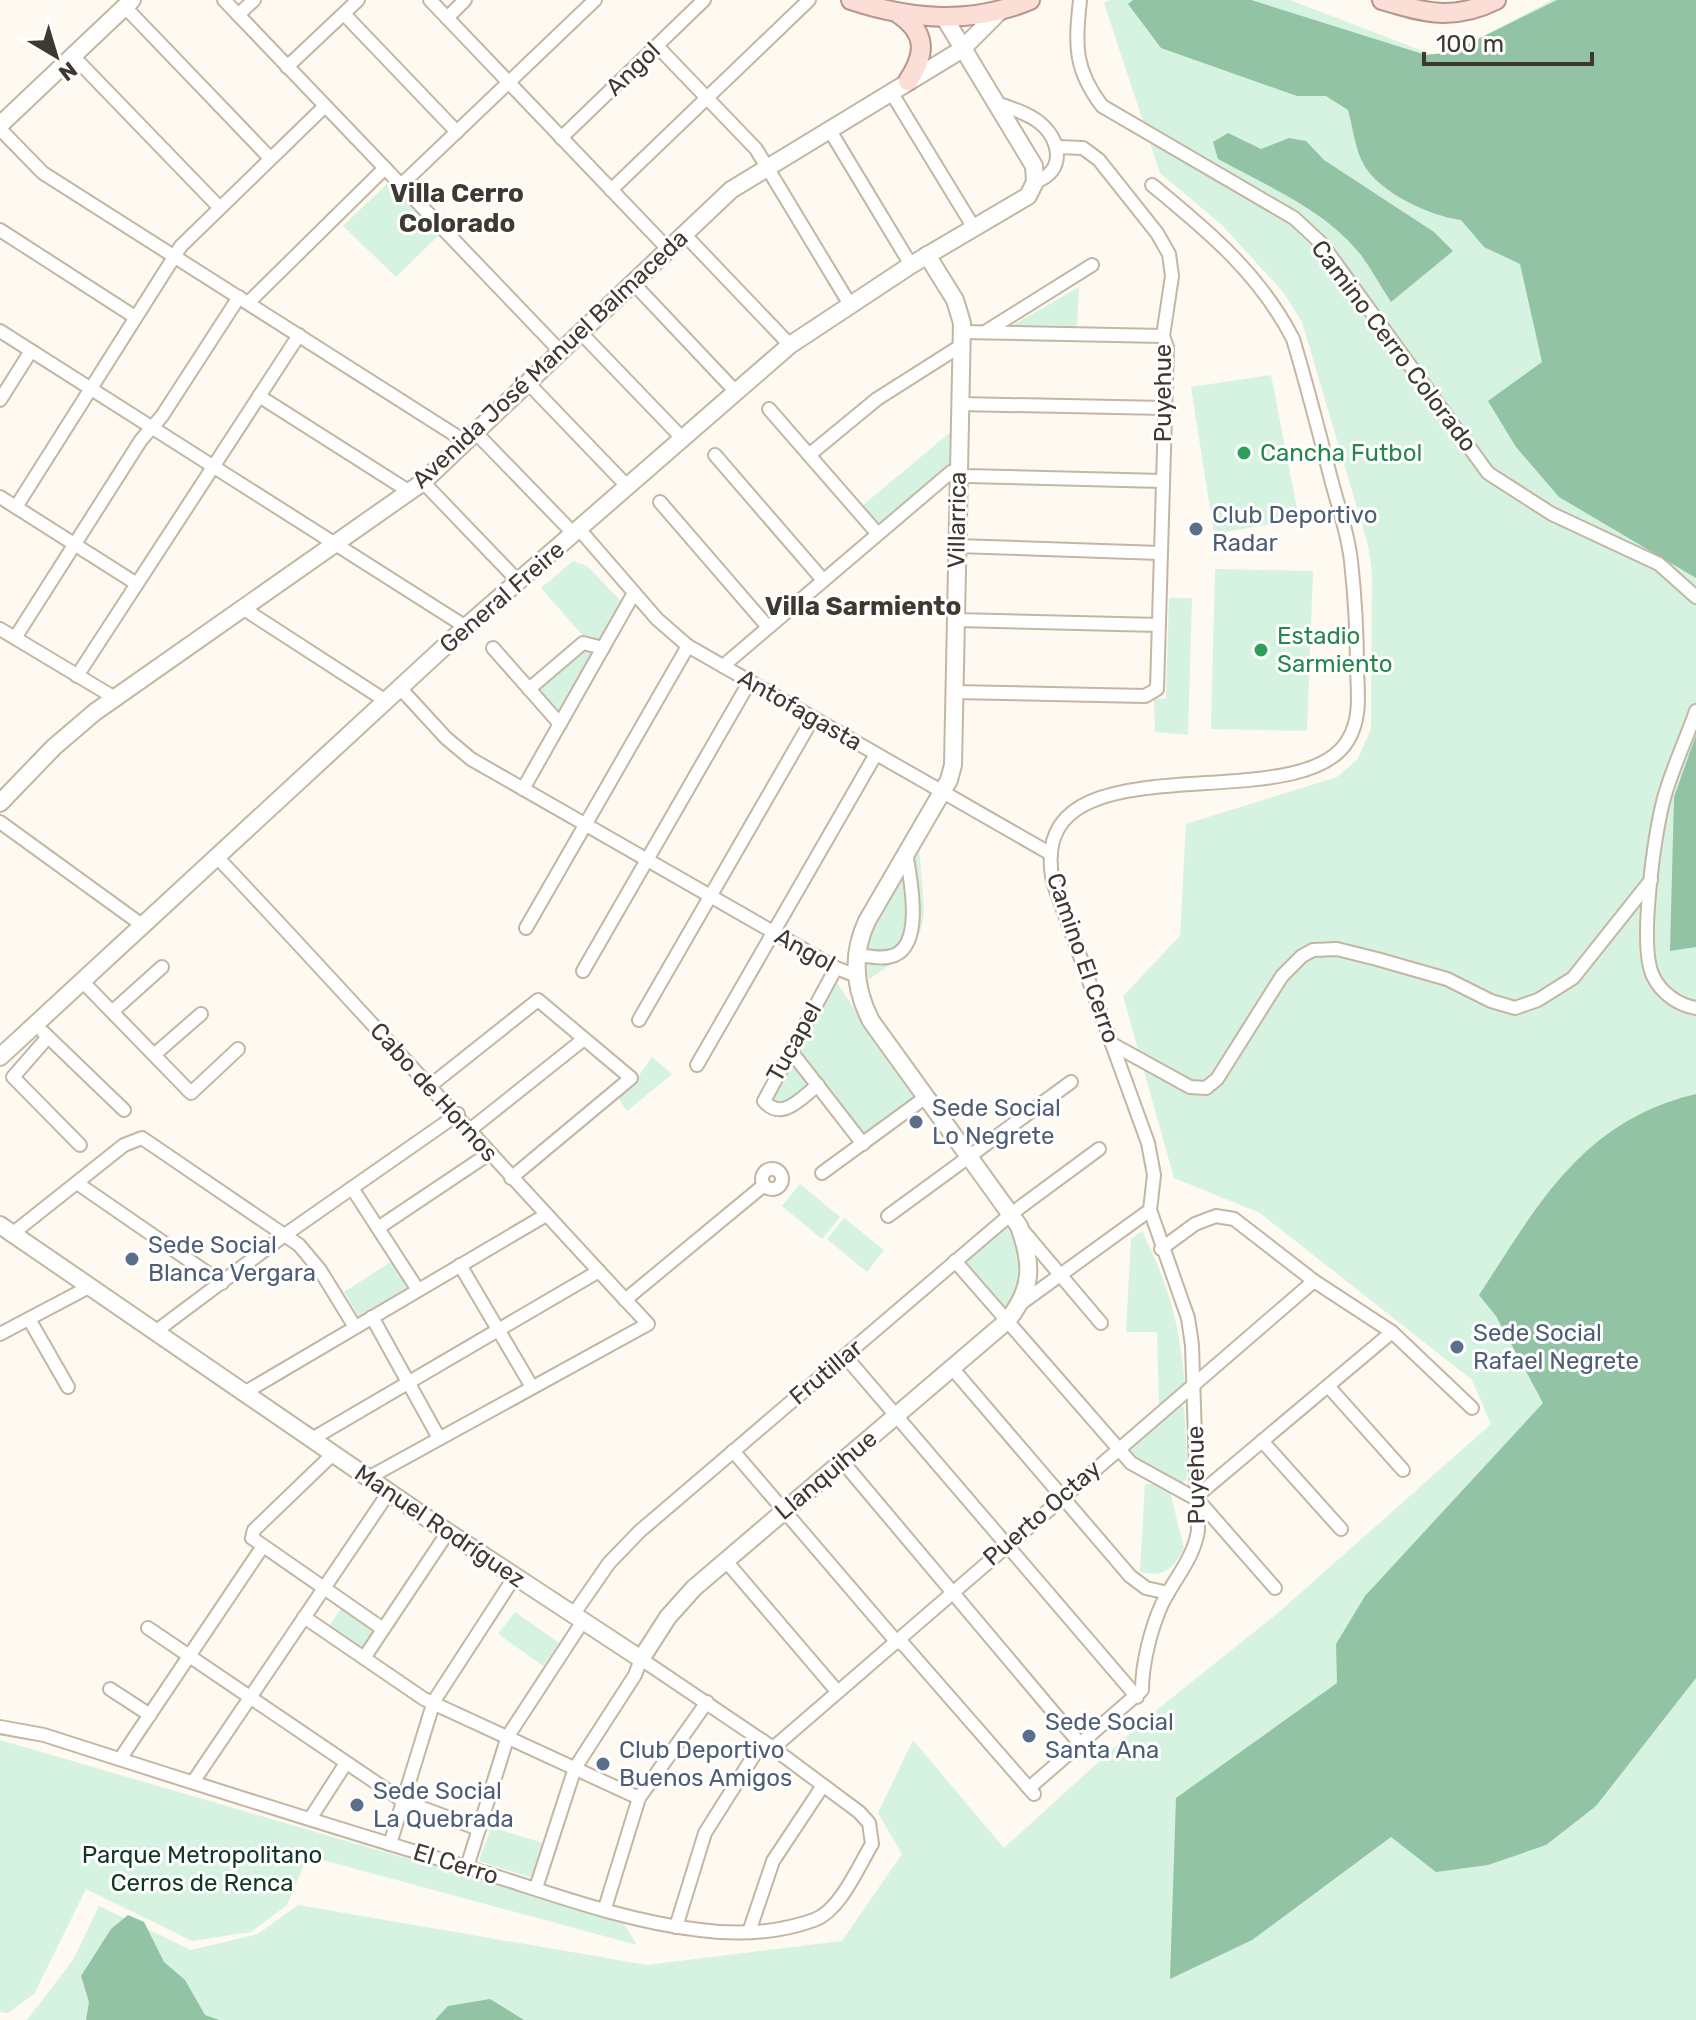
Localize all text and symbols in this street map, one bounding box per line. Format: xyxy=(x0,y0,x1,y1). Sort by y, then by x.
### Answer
north arrow xyxy=(16,16,96,96)
scale bar xyxy=(1424,16,1592,66)
text: 100 m xyxy=(1436,30,1504,58)
street label: Angol xyxy=(600,37,666,101)
text: N xyxy=(53,56,83,87)
district label: Villa Cerro Colorado xyxy=(390,178,524,239)
street label: Avenida José Manuel Balmaceda xyxy=(407,224,693,494)
street label: Camino Cerro Colorado xyxy=(1305,235,1483,457)
street label: Puyehue xyxy=(1149,344,1177,442)
place label: Cancha Futbol xyxy=(1260,439,1422,467)
marker: Cancha Futbol xyxy=(1235,444,1253,462)
street label: Villarrica xyxy=(942,471,972,569)
place label: Club Deportivo Radar xyxy=(1212,501,1377,557)
marker: Club Deportivo Radar xyxy=(1187,520,1205,538)
street label: General Freire xyxy=(434,535,570,659)
district label: Villa Sarmiento xyxy=(765,591,961,622)
place label: Estadio Sarmiento xyxy=(1277,622,1392,678)
marker: Estadio Sarmiento xyxy=(1252,641,1270,659)
street label: Antofagasta xyxy=(733,663,867,757)
street label: Camino El Cerro xyxy=(1041,869,1125,1047)
street label: Angol xyxy=(770,922,840,978)
street label: Tucapel xyxy=(761,997,827,1087)
street label: Cabo de Hornos xyxy=(364,1017,504,1167)
place label: Sede Social Lo Negrete xyxy=(932,1094,1061,1150)
marker: Sede Social Lo Negrete xyxy=(907,1113,925,1131)
place label: Sede Social Blanca Vergara xyxy=(148,1231,316,1287)
marker: Sede Social Blanca Vergara xyxy=(123,1250,141,1268)
place label: Sede Social Rafael Negrete xyxy=(1473,1319,1639,1375)
street label: Frutillar xyxy=(784,1333,868,1411)
marker: Sede Social Rafael Negrete xyxy=(1448,1338,1466,1356)
street label: Llanquihue xyxy=(769,1424,883,1526)
street label: Puyehue xyxy=(1181,1425,1211,1525)
street label: Puerto Octay xyxy=(978,1454,1106,1572)
street label: Manuel Rodríguez xyxy=(350,1459,530,1593)
place label: Sede Social Santa Ana xyxy=(1045,1708,1174,1764)
marker: Sede Social Santa Ana xyxy=(1020,1727,1038,1745)
place label: Club Deportivo Buenos Amigos xyxy=(619,1736,792,1792)
marker: Club Deportivo Buenos Amigos xyxy=(594,1755,612,1773)
place label: Sede Social La Quebrada xyxy=(373,1777,514,1833)
marker: Sede Social La Quebrada xyxy=(348,1796,366,1814)
street label: El Cerro xyxy=(410,1838,502,1890)
park label: Parque Metropolitano Cerros de Renca xyxy=(82,1841,322,1897)

